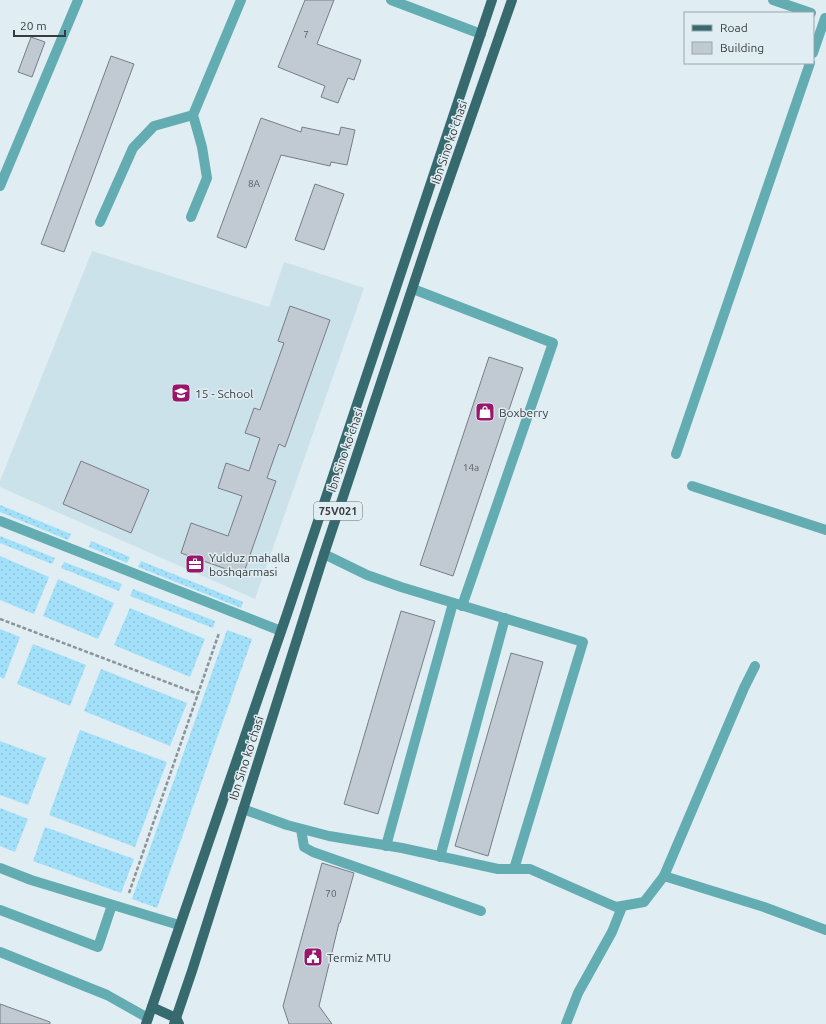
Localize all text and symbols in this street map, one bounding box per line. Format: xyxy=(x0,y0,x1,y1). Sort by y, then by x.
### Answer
scale bar xyxy=(14,12,65,38)
legend xyxy=(684,12,814,64)
text: 20 m xyxy=(20,19,47,32)
text: Road xyxy=(720,21,748,34)
house number: 7 xyxy=(303,29,309,40)
text: Building xyxy=(720,41,764,54)
street label: Ibn Sino ko'chasi xyxy=(429,98,469,186)
house number: 8A xyxy=(248,178,261,189)
school or university icon: 15 - School xyxy=(170,382,192,404)
place label: 15 - School xyxy=(195,387,253,400)
shop icon: Boxberry xyxy=(474,401,496,423)
street label: Ibn Sino ko'chasi xyxy=(325,406,365,494)
place label: Boxberry xyxy=(499,406,549,419)
house number: 14a xyxy=(463,462,479,473)
road number: 75V021 xyxy=(314,502,362,520)
place label: Yulduz mahalla boshqarmasi xyxy=(209,551,290,578)
office icon: Yulduz mahalla boshqarmasi xyxy=(184,553,206,575)
street label: Ibn Sino ko'chasi xyxy=(226,714,266,802)
house number: 70 xyxy=(325,888,337,899)
public building icon: Termiz MTU xyxy=(302,946,324,968)
place label: Termiz MTU xyxy=(327,951,391,964)

